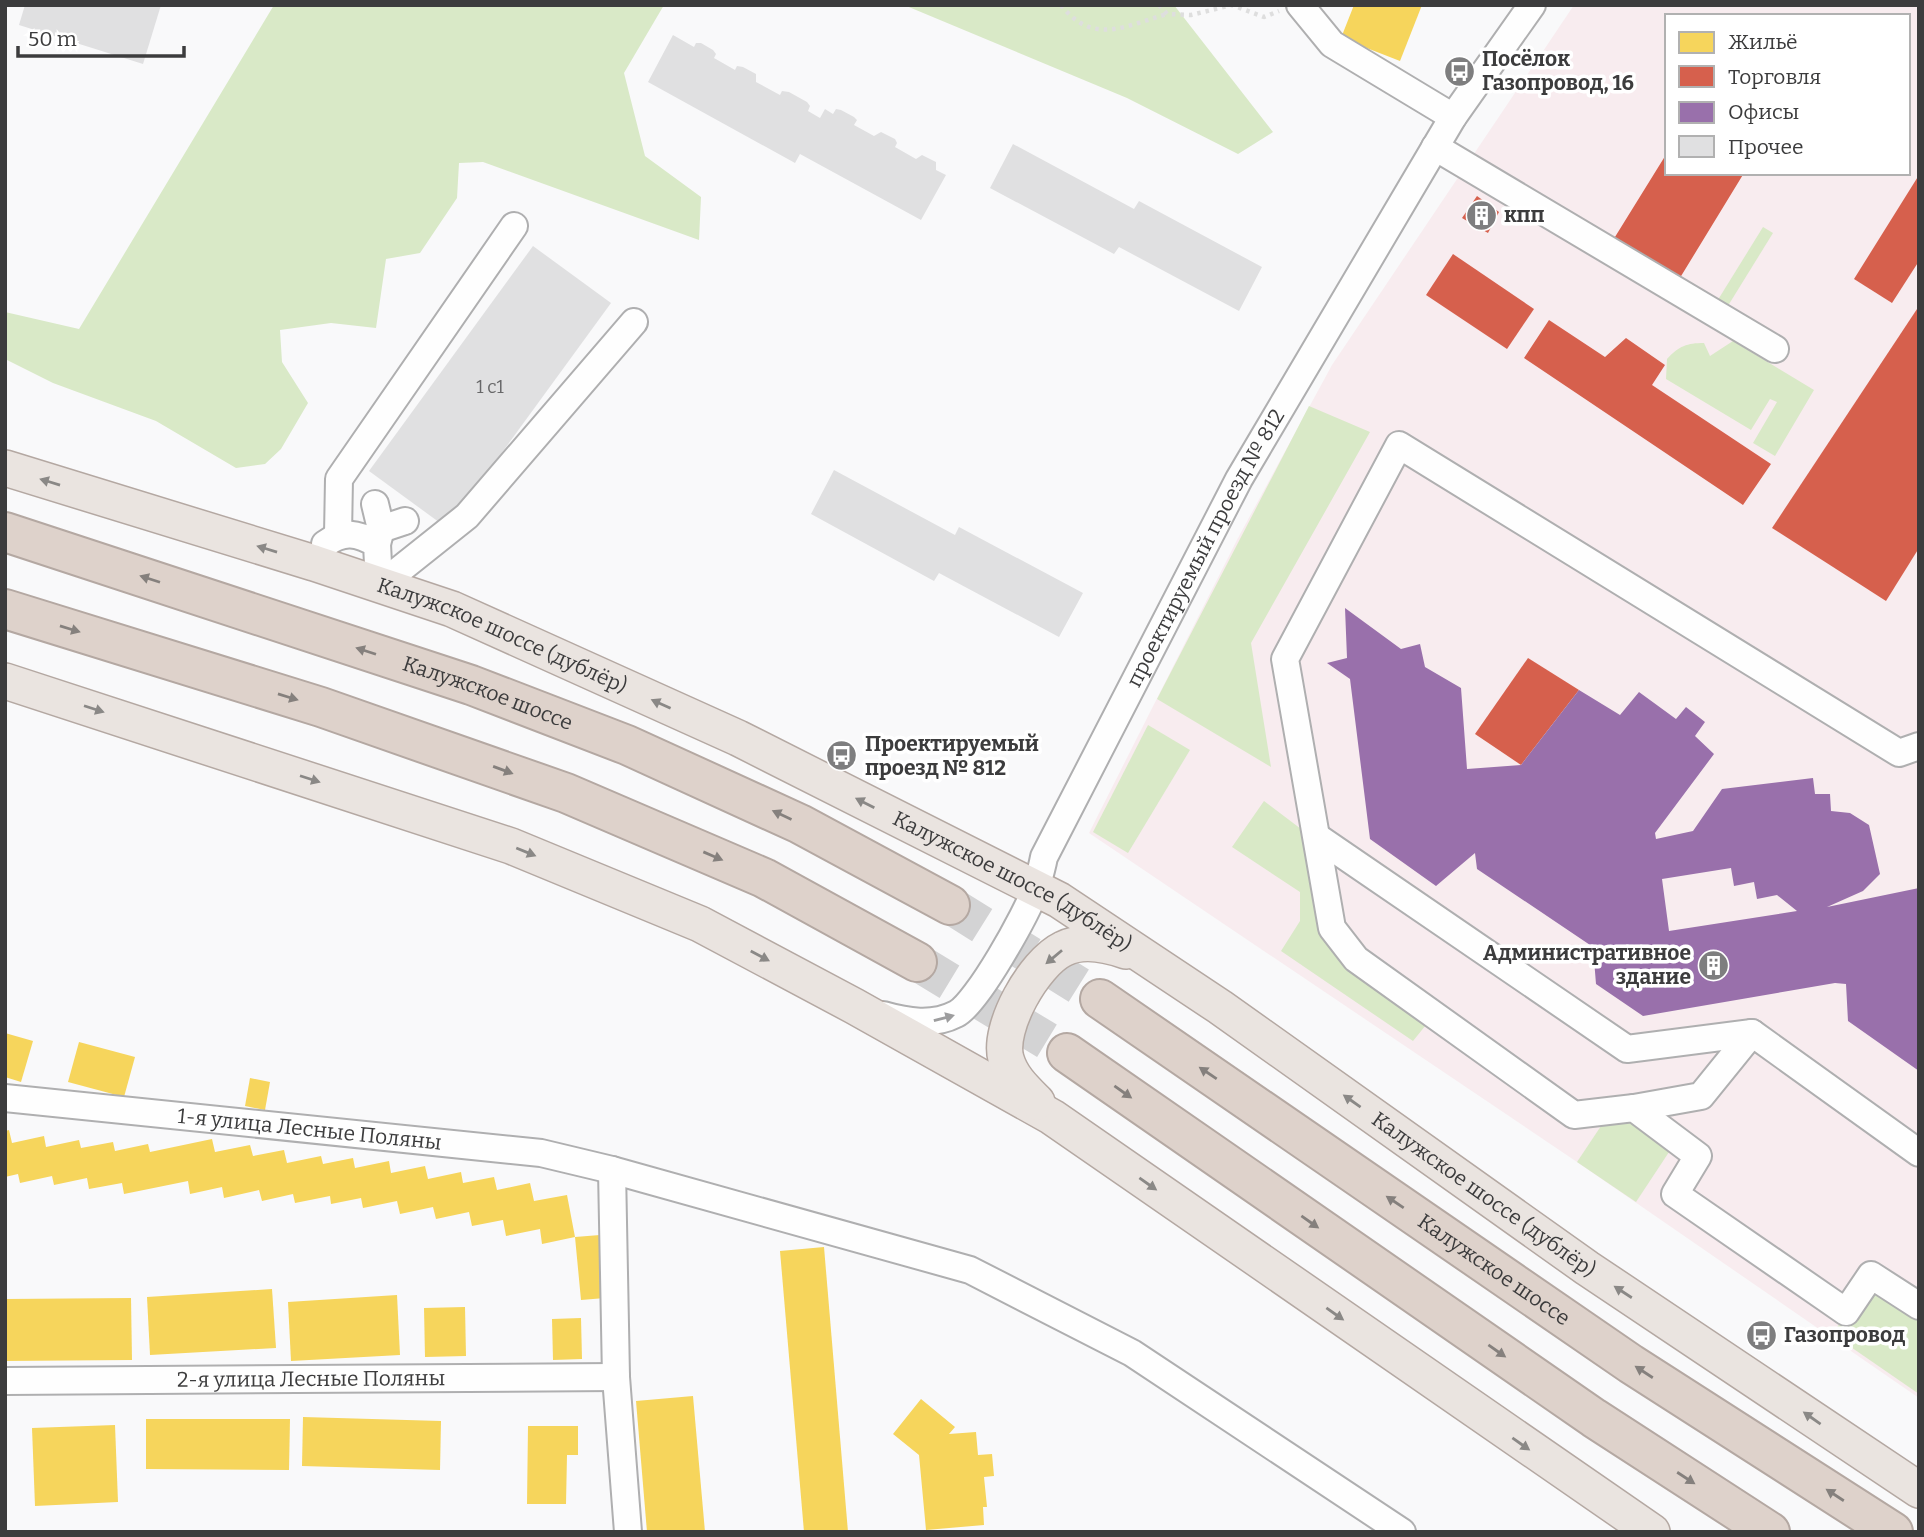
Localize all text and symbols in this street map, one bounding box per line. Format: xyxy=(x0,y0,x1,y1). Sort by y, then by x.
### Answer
scale bar xyxy=(18,14,184,58)
legend xyxy=(1665,14,1910,175)
text: 50 m xyxy=(28,26,77,52)
text: Жильё xyxy=(1728,29,1797,55)
place label: Посёлок Газопровод, 16 xyxy=(1482,46,1634,96)
bus stop icon: Посёлок Газопровод, 16 xyxy=(1442,54,1476,88)
text: Торговля xyxy=(1728,64,1821,90)
text: Офисы xyxy=(1728,99,1799,125)
text: Прочее xyxy=(1728,134,1804,160)
building icon: кпп xyxy=(1464,198,1498,232)
place label: кпп xyxy=(1504,202,1545,228)
house number: 1 с1 xyxy=(476,376,504,398)
street label: проектируемый проезд № 812 xyxy=(1121,404,1290,691)
one-way arrow xyxy=(39,476,60,486)
one-way arrow xyxy=(256,543,277,553)
street label: Калужское шоссе (дублёр) xyxy=(373,573,631,701)
one-way arrow xyxy=(139,574,160,584)
one-way arrow xyxy=(60,624,81,635)
one-way arrow xyxy=(355,645,376,656)
street label: Калужское шоссе xyxy=(400,652,576,736)
one-way arrow xyxy=(277,692,298,702)
one-way arrow xyxy=(651,698,671,710)
one-way arrow xyxy=(83,704,104,715)
place label: Проектируемый проезд № 812 xyxy=(865,731,1039,781)
bus stop icon: Проектируемый проезд № 812 xyxy=(825,739,859,773)
one-way arrow xyxy=(493,764,514,775)
one-way arrow xyxy=(300,774,321,784)
one-way arrow xyxy=(855,797,875,808)
street label: Калужское шоссе (дублёр) xyxy=(889,805,1136,957)
one-way arrow xyxy=(772,810,792,821)
one-way arrow xyxy=(515,847,536,858)
one-way arrow xyxy=(703,851,724,862)
place label: Административное здание xyxy=(1483,940,1691,990)
building icon: Административное здание xyxy=(1697,948,1731,982)
one-way arrow xyxy=(1045,949,1062,964)
one-way arrow xyxy=(750,950,770,962)
one-way arrow xyxy=(934,1012,955,1022)
one-way arrow xyxy=(1199,1066,1217,1080)
one-way arrow xyxy=(1114,1085,1132,1099)
one-way arrow xyxy=(1343,1094,1361,1108)
street label: 1-я улица Лесные Поляны xyxy=(176,1103,443,1156)
street label: Калужское шоссе (дублёр) xyxy=(1367,1108,1601,1282)
one-way arrow xyxy=(1139,1177,1157,1191)
one-way arrow xyxy=(1386,1196,1405,1209)
street label: Калужское шоссе xyxy=(1413,1209,1575,1331)
one-way arrow xyxy=(1301,1215,1319,1229)
one-way arrow xyxy=(1614,1285,1632,1299)
one-way arrow xyxy=(1326,1307,1344,1321)
bus stop icon: Газопровод xyxy=(1744,1318,1778,1352)
place label: Газопровод xyxy=(1784,1322,1906,1348)
one-way arrow xyxy=(1488,1344,1506,1358)
street label: 2-я улица Лесные Поляны xyxy=(177,1365,445,1393)
one-way arrow xyxy=(1634,1366,1653,1379)
one-way arrow xyxy=(1803,1411,1821,1425)
one-way arrow xyxy=(1512,1437,1531,1450)
one-way arrow xyxy=(1677,1471,1696,1484)
one-way arrow xyxy=(1826,1489,1845,1502)

